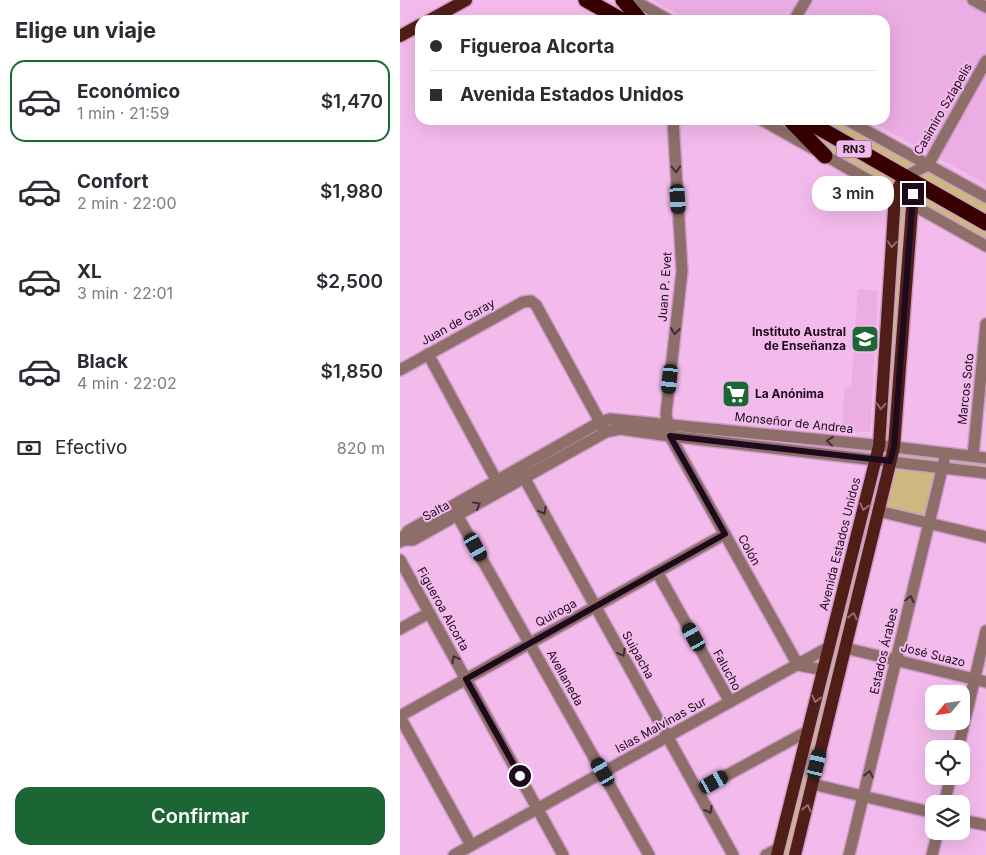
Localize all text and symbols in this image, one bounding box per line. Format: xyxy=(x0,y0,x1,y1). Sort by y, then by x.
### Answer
text: Elige un viaje xyxy=(15,17,156,43)
text: Figueroa Alcorta xyxy=(460,35,614,58)
street label: Casimiro Szlapelis xyxy=(910,60,975,157)
icon: car xyxy=(17,79,62,124)
text: Económico xyxy=(77,80,180,103)
text: Avenida Estados Unidos xyxy=(460,83,684,106)
text: $1,470 xyxy=(321,90,383,113)
text: 1 min · 21:59 xyxy=(77,103,169,123)
road number: RN3 xyxy=(836,140,872,158)
one-way arrow xyxy=(671,165,682,173)
icon: car xyxy=(17,169,62,214)
text: Confort xyxy=(77,170,148,193)
callout: 3 min xyxy=(813,176,896,212)
text: $1,980 xyxy=(320,180,383,203)
text: 3 min xyxy=(832,183,874,203)
route end xyxy=(902,183,924,205)
car xyxy=(669,184,686,214)
text: 2 min · 22:00 xyxy=(77,193,177,213)
one-way arrow xyxy=(886,240,897,248)
street label: Juan P. Evet xyxy=(655,252,674,322)
icon: car xyxy=(17,259,62,304)
text: XL xyxy=(77,260,102,283)
text: $2,500 xyxy=(316,270,383,293)
text: 3 min · 22:01 xyxy=(77,283,173,303)
street label: Juan de Garay xyxy=(418,295,498,348)
place label: Instituto Austral de Enseñanza xyxy=(752,324,846,353)
school or university icon: Instituto Austral de Enseñanza xyxy=(850,324,880,354)
one-way arrow xyxy=(670,327,681,335)
icon: car xyxy=(17,349,62,394)
text: Black xyxy=(77,350,128,373)
street label: Marcos Soto xyxy=(954,353,977,425)
text: $1,850 xyxy=(320,360,383,383)
car xyxy=(660,363,679,395)
text: 4 min · 22:02 xyxy=(77,373,177,393)
supermarket icon: La Anónima xyxy=(721,379,751,409)
place label: La Anónima xyxy=(755,386,824,401)
one-way arrow xyxy=(876,402,887,410)
street label: Monseñor de Andrea xyxy=(734,409,854,436)
icon: cash xyxy=(15,434,43,462)
text: Efectivo xyxy=(55,436,127,459)
one-way arrow xyxy=(826,436,834,447)
text: 820 m xyxy=(337,438,385,458)
street label: Avenida Estados Unidos xyxy=(816,476,863,612)
street label: Salta xyxy=(420,497,452,524)
one-way arrow xyxy=(471,501,480,511)
one-way arrow xyxy=(859,503,869,511)
one-way arrow xyxy=(537,505,547,514)
car xyxy=(462,530,489,564)
street label: Colón xyxy=(735,532,764,568)
street label: Figueroa Alcorta xyxy=(414,564,473,653)
one-way arrow xyxy=(904,594,915,603)
street label: Quiroga xyxy=(533,595,579,630)
street label: Estados Árabes xyxy=(866,606,901,696)
one-way arrow xyxy=(847,611,858,620)
car xyxy=(680,620,707,654)
street label: Suipacha xyxy=(619,628,658,681)
street label: José Suazo xyxy=(899,639,967,670)
street label: Avellaneda xyxy=(544,647,587,708)
one-way arrow xyxy=(615,647,625,656)
street label: Falucho xyxy=(710,647,745,693)
one-way arrow xyxy=(451,656,461,665)
north arrow xyxy=(925,685,970,730)
map controls xyxy=(925,685,970,840)
street label: Islas Malvinas Sur xyxy=(613,693,709,756)
one-way arrow xyxy=(811,694,822,703)
button: locate xyxy=(925,740,970,785)
car xyxy=(806,748,827,780)
car xyxy=(589,755,616,789)
route start xyxy=(509,765,531,787)
car xyxy=(697,768,730,796)
one-way arrow xyxy=(863,770,873,778)
button: Confirmar xyxy=(15,787,385,845)
button: layers xyxy=(925,795,970,840)
one-way arrow xyxy=(801,803,812,812)
one-way arrow xyxy=(703,805,713,814)

